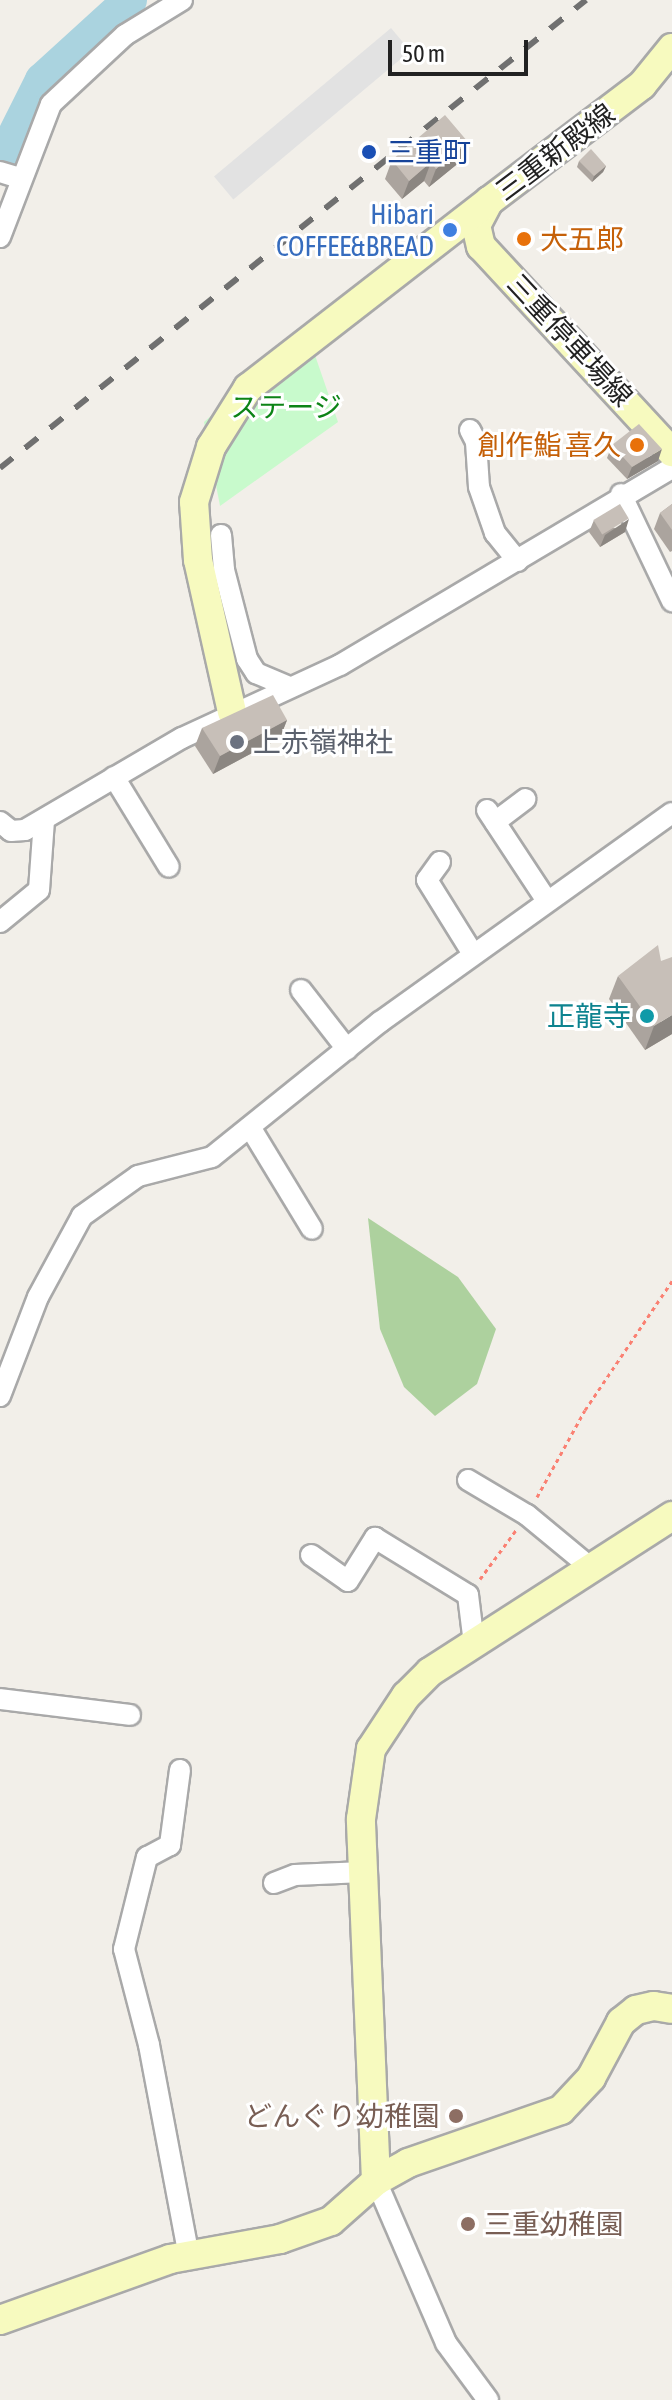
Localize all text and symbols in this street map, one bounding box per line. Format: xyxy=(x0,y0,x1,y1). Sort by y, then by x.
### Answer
scale bar xyxy=(392,24,532,74)
text: 50 m xyxy=(402,40,445,67)
street label: 三重新殿線 xyxy=(489,96,621,208)
place label: 三重町 xyxy=(387,135,471,169)
marker: 三重町 xyxy=(358,141,380,163)
place label: Hibari COFFEE&BREAD xyxy=(276,197,434,263)
marker: Hibari COFFEE&BREAD xyxy=(441,221,459,239)
place label: 大五郎 xyxy=(540,222,624,256)
marker: 大五郎 xyxy=(515,230,533,248)
street label: 三重停車場線 xyxy=(500,267,640,413)
park label: ステージ xyxy=(230,390,342,424)
place label: 創作鮨 喜久 xyxy=(477,428,621,462)
marker: 創作鮨 喜久 xyxy=(628,436,646,454)
place label: 上赤嶺神社 xyxy=(253,725,393,759)
marker: 上赤嶺神社 xyxy=(228,733,246,751)
place label: 正龍寺 xyxy=(547,999,631,1033)
marker: 正龍寺 xyxy=(638,1007,656,1025)
place label: どんぐり幼稚園 xyxy=(244,2099,440,2133)
marker: どんぐり幼稚園 xyxy=(447,2107,465,2125)
place label: 三重幼稚園 xyxy=(484,2207,624,2241)
marker: 三重幼稚園 xyxy=(459,2215,477,2233)

